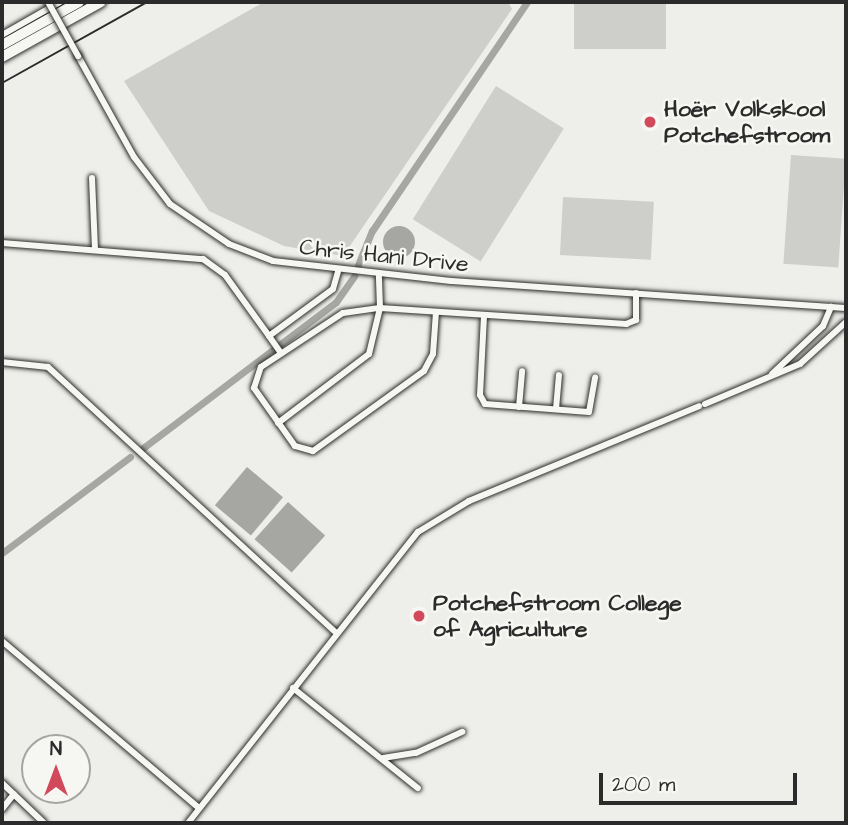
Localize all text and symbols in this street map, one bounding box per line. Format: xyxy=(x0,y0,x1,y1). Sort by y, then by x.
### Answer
place label: Hoër Volkskool Potchefstroom xyxy=(664,95,830,149)
marker: Hoër Volkskool Potchefstroom xyxy=(642,114,658,130)
street label: Chris Hani Drive xyxy=(298,233,470,279)
place label: Potchefstroom College of Agriculture xyxy=(433,589,682,643)
marker: Potchefstroom College of Agriculture xyxy=(411,608,427,624)
north arrow xyxy=(21,734,91,804)
text: N xyxy=(50,736,62,763)
scale bar xyxy=(603,758,801,802)
text: 200 m xyxy=(612,770,675,799)

